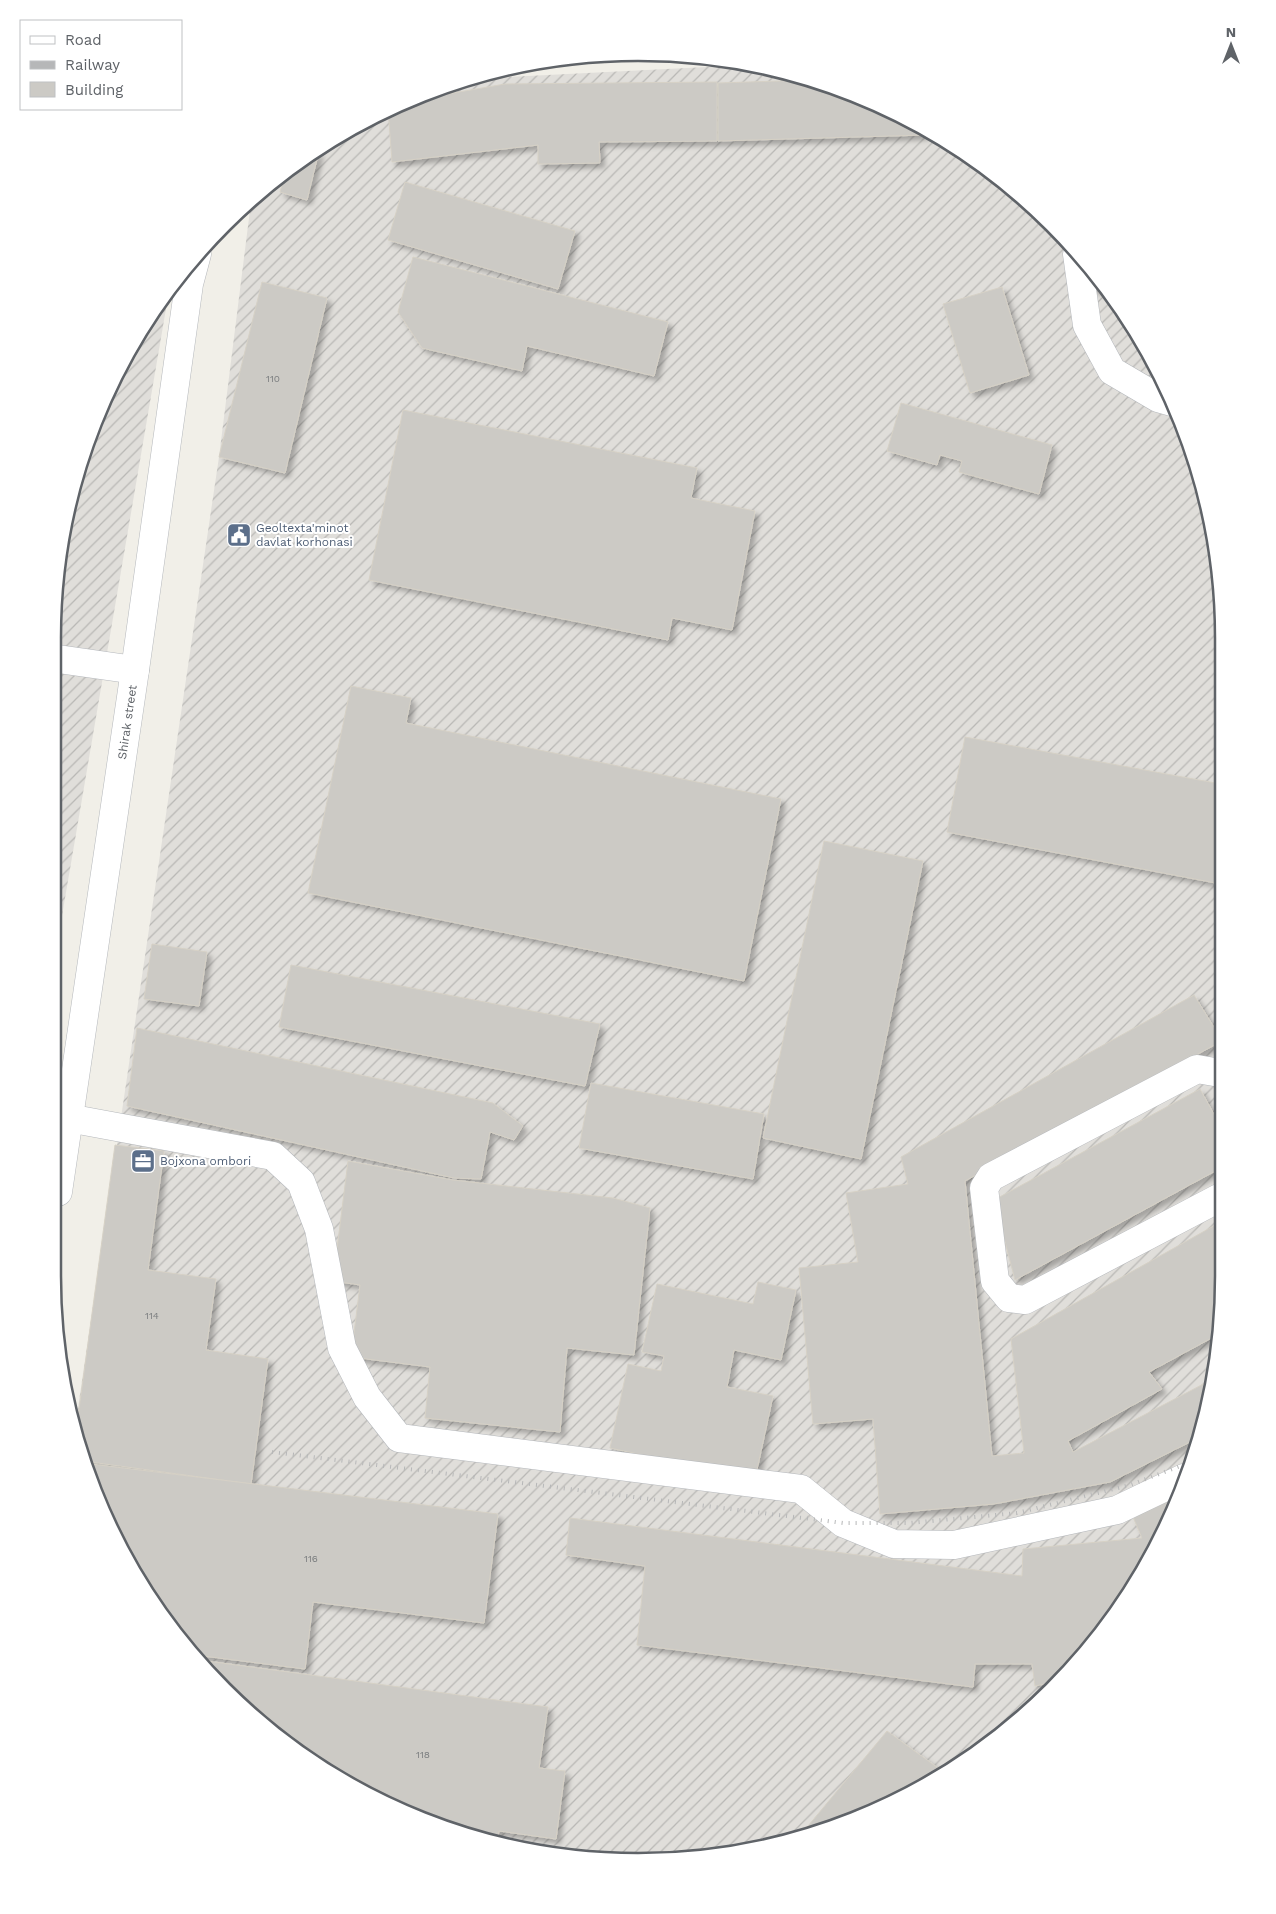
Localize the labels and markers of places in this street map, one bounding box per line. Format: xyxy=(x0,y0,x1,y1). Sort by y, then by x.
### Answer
place label: Geoltexta'minot davlat korhonasi xyxy=(256,521,353,549)
public building icon: Geoltexta'minot davlat korhonasi xyxy=(226,522,252,548)
office icon: Bojxona ombori xyxy=(130,1148,156,1174)
place label: Bojxona ombori xyxy=(160,1154,251,1168)

